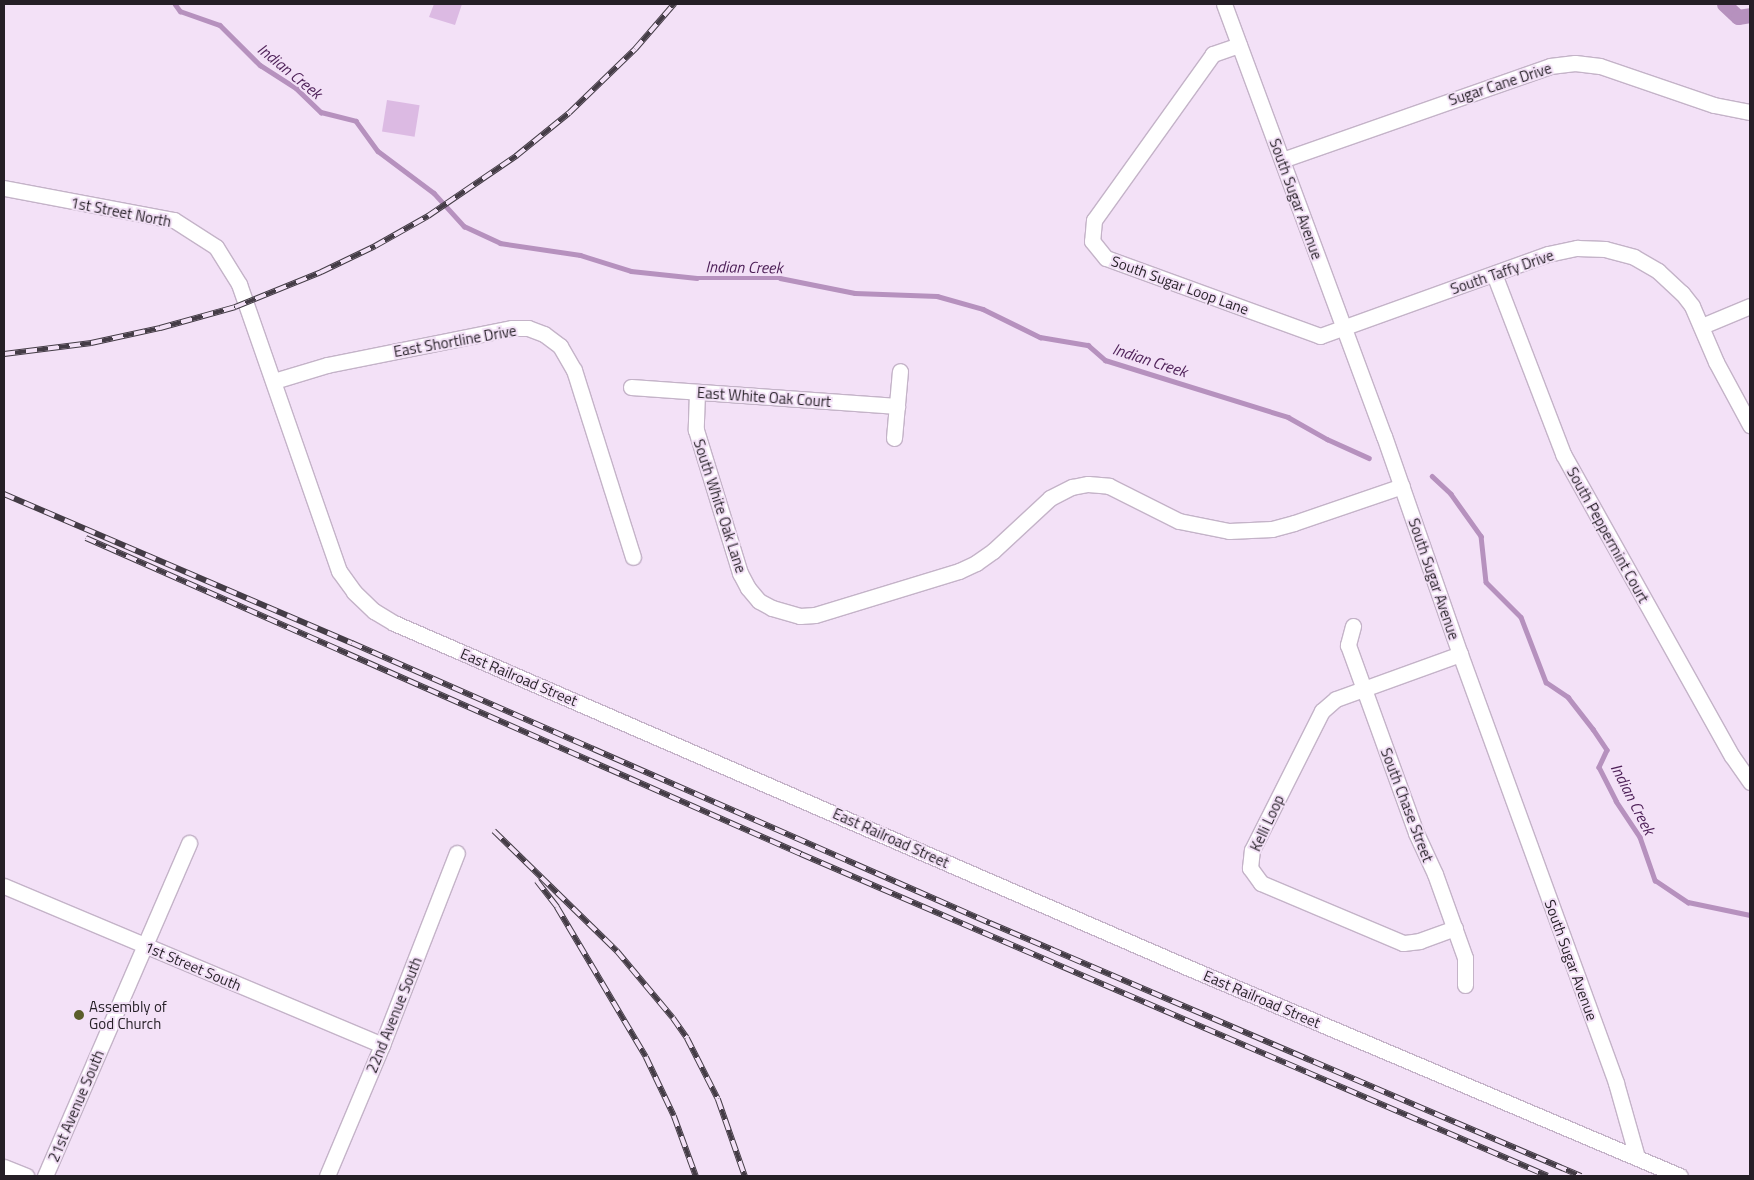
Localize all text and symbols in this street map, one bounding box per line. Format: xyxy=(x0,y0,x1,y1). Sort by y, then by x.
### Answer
water label: Indian Creek xyxy=(254,39,326,103)
street label: Sugar Cane Drive xyxy=(1446,59,1554,109)
street label: South Sugar Avenue xyxy=(1266,136,1326,262)
street label: 1st Street North xyxy=(69,193,173,231)
street label: South Taffy Drive xyxy=(1448,246,1556,298)
street label: South Sugar Loop Lane xyxy=(1109,252,1251,318)
water label: Indian Creek xyxy=(705,257,783,277)
street label: East Shortline Drive xyxy=(392,321,518,361)
water label: Indian Creek xyxy=(1110,339,1190,381)
street label: East White Oak Court xyxy=(696,383,832,411)
street label: South White Oak Lane xyxy=(690,437,750,575)
street label: South Peppermint Court xyxy=(1563,464,1653,606)
street label: South Sugar Avenue xyxy=(1405,516,1463,642)
street label: East Railroad Street xyxy=(458,644,580,710)
street label: South Chase Street xyxy=(1377,745,1437,865)
water label: Indian Creek xyxy=(1607,760,1659,838)
street label: Kelli Loop xyxy=(1246,792,1288,854)
street label: East Railroad Street xyxy=(830,804,952,872)
street label: South Sugar Avenue xyxy=(1541,897,1601,1023)
street label: 1st Street South xyxy=(142,938,244,994)
street label: 22nd Avenue South xyxy=(362,954,426,1076)
street label: East Railroad Street xyxy=(1201,966,1323,1032)
place label: Assembly of God Church xyxy=(89,997,167,1032)
marker: Assembly of God Church xyxy=(73,1009,85,1021)
street label: 21st Avenue South xyxy=(44,1047,108,1165)

